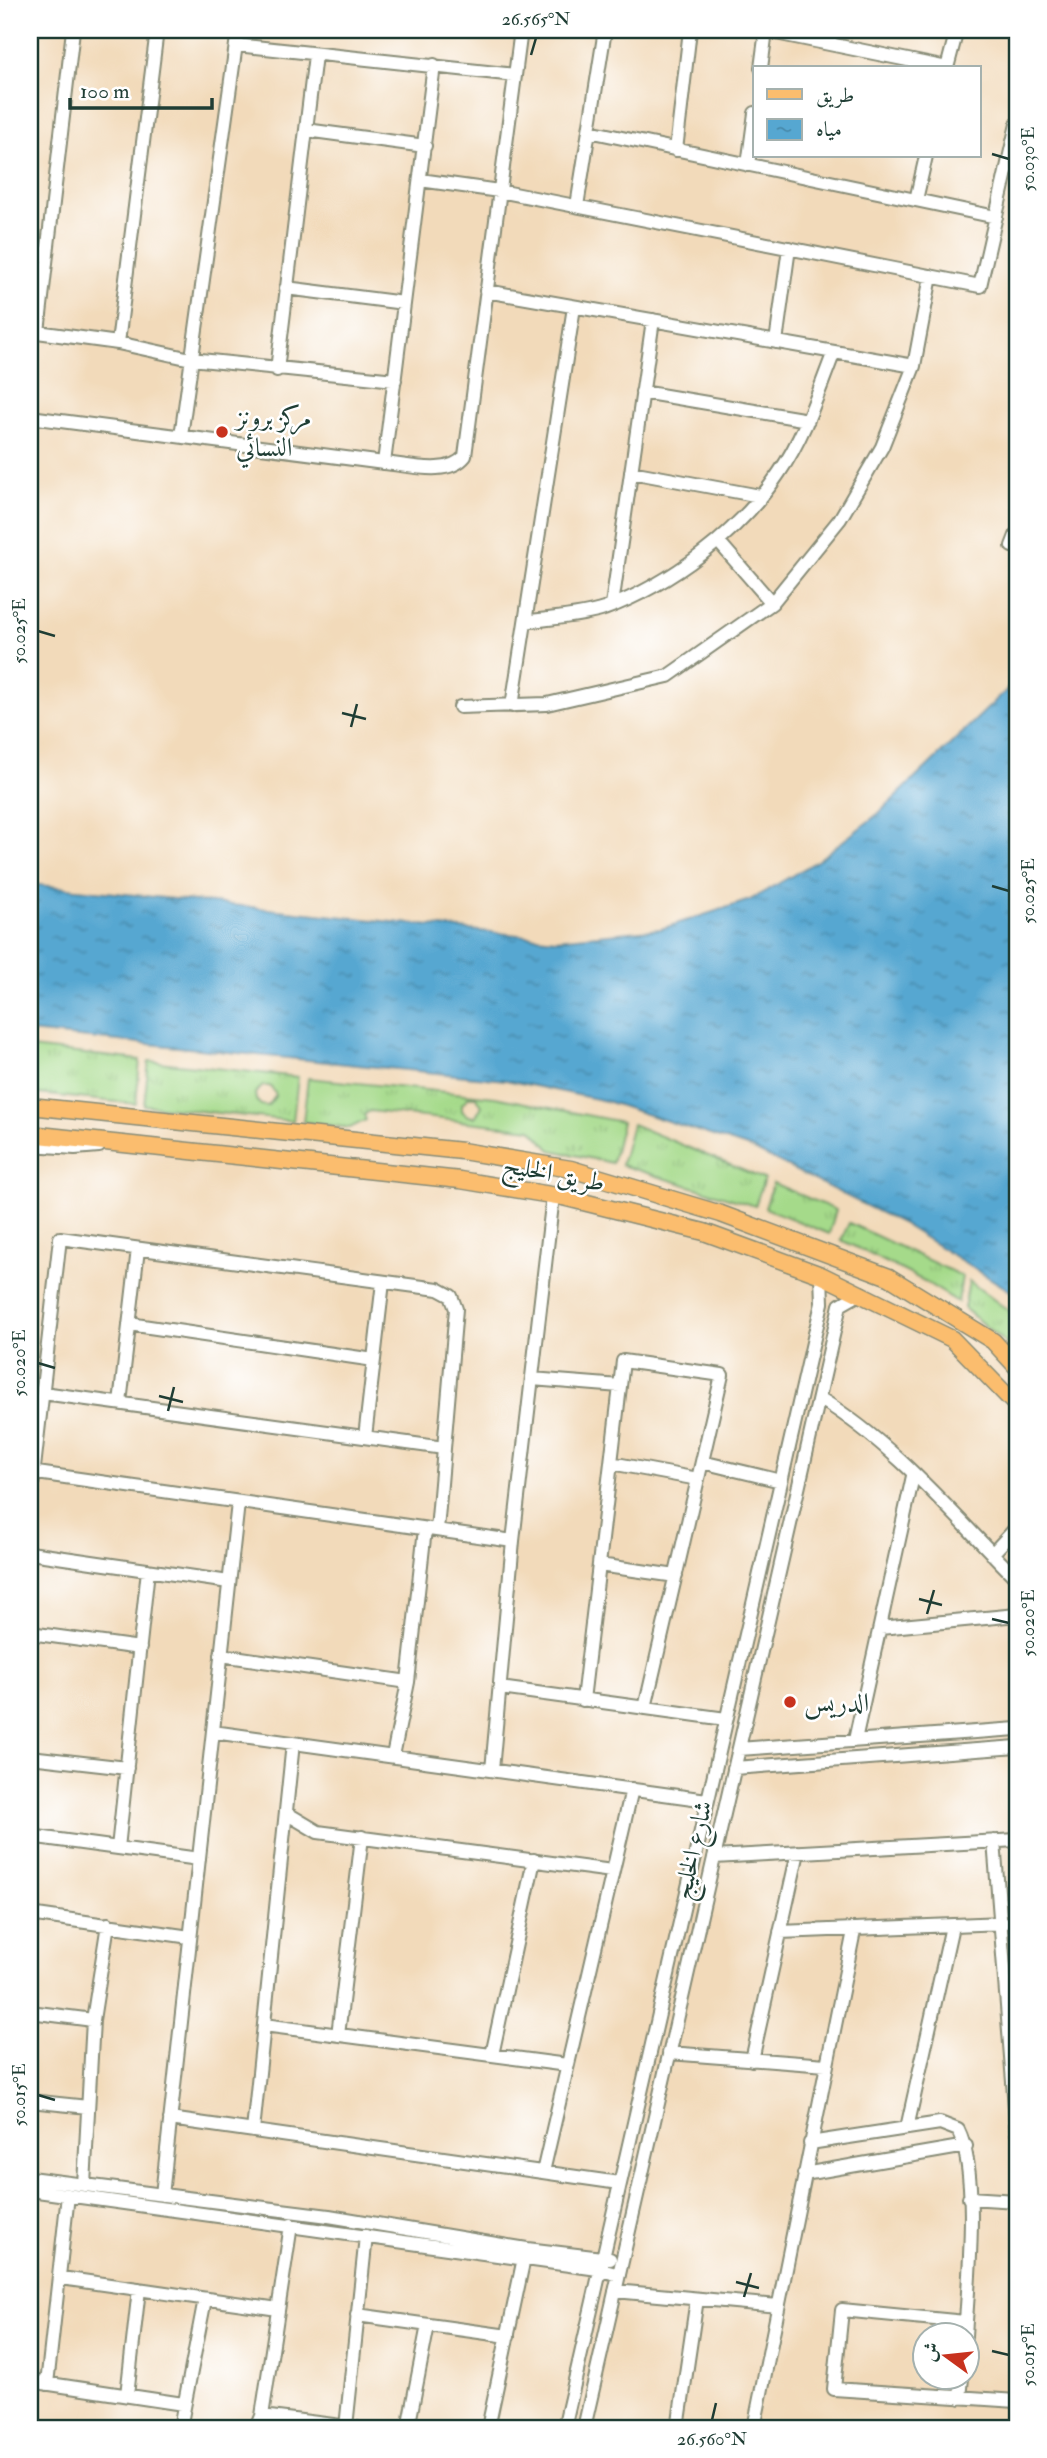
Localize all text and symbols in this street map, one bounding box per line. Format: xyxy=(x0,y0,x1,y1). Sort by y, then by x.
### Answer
text: 26.565°N xyxy=(502,8,570,31)
scale bar xyxy=(70,66,212,110)
legend xyxy=(753,66,981,158)
text: 100 m xyxy=(80,78,130,105)
text: طريق xyxy=(816,82,854,109)
text: مياه xyxy=(816,116,842,143)
text: 50.030°E xyxy=(1017,126,1040,192)
place label: مركز برونز النسائي xyxy=(233,402,311,469)
marker: مركز برونز النسائي xyxy=(214,424,230,440)
text: 50.025°E xyxy=(8,598,31,664)
text: 50.025°E xyxy=(1017,858,1040,924)
street label: طريق الخليج xyxy=(499,1148,607,1206)
text: 50.020°E xyxy=(8,1329,31,1397)
text: 50.020°E xyxy=(1017,1589,1040,1657)
place label: الدريس xyxy=(804,1687,869,1720)
marker: الدريس xyxy=(782,1694,798,1710)
street label: شارع الخليج xyxy=(666,1798,727,1904)
text: 50.015°E xyxy=(8,2063,31,2127)
north arrow xyxy=(911,2322,981,2392)
text: 50.015°E xyxy=(1017,2323,1040,2387)
text: ش xyxy=(917,2340,945,2364)
text: 26.560°N xyxy=(677,2428,747,2451)

